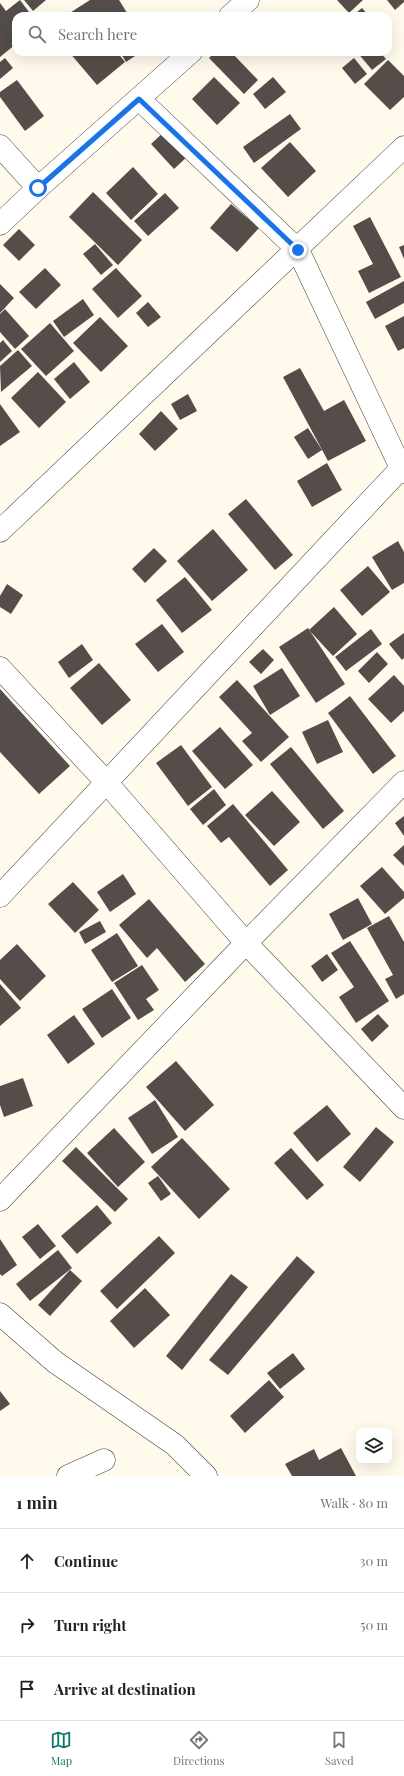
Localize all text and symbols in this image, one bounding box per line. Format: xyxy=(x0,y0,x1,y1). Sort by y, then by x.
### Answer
search box xyxy=(12,12,392,56)
icon: search xyxy=(26,23,48,45)
text: Search here xyxy=(58,24,137,44)
route start xyxy=(29,179,47,197)
route end xyxy=(289,241,307,259)
map controls xyxy=(356,1428,392,1464)
button: layers xyxy=(356,1428,392,1464)
text: 1 min xyxy=(16,1491,58,1513)
text: Walk · 80 m xyxy=(320,1494,388,1511)
icon: ahead xyxy=(16,1550,38,1572)
text: Continue xyxy=(54,1551,118,1571)
text: 30 m xyxy=(360,1552,388,1569)
icon: right xyxy=(16,1614,38,1636)
text: Turn right xyxy=(54,1615,127,1635)
text: 50 m xyxy=(360,1616,388,1633)
icon: arrive xyxy=(16,1678,38,1700)
text: Arrive at destination xyxy=(54,1679,196,1699)
tab: Map xyxy=(50,1729,72,1768)
tab: Directions xyxy=(173,1729,224,1768)
tab: Saved xyxy=(325,1729,354,1768)

